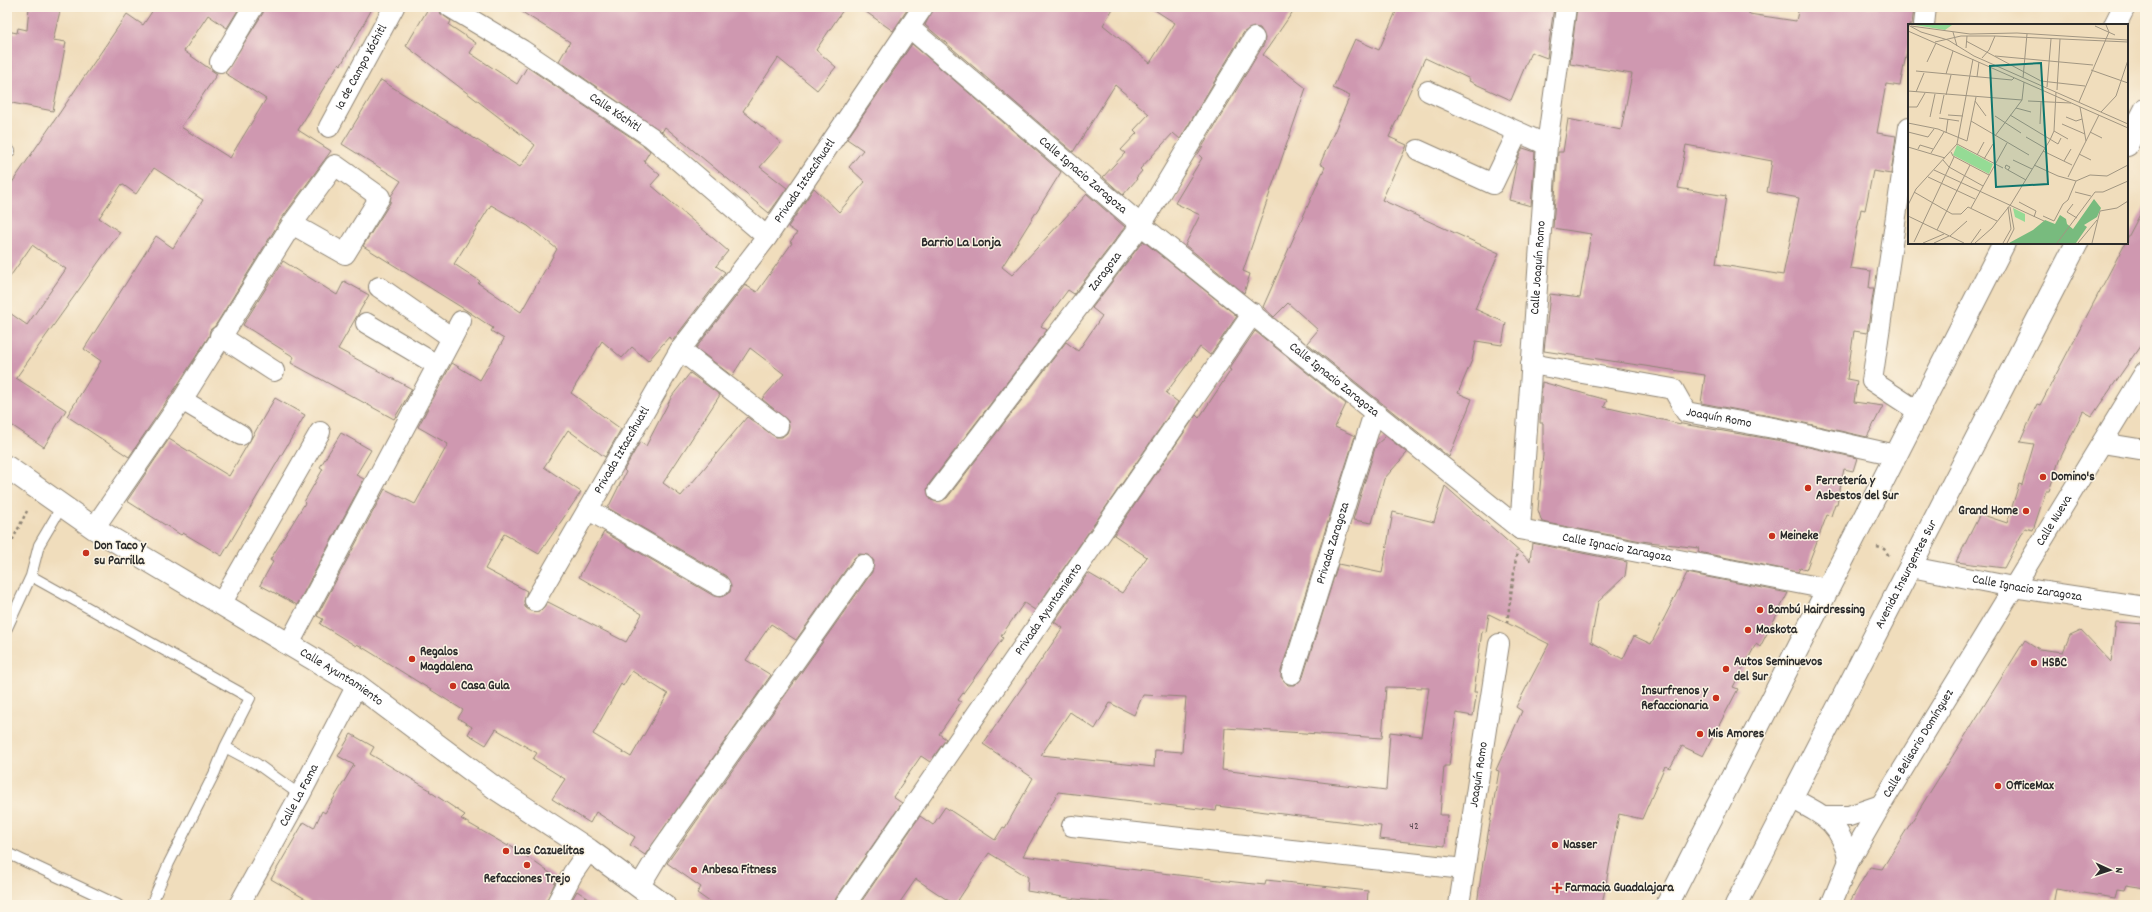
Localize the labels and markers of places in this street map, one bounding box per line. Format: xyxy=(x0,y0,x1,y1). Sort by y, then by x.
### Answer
place label: Domino's xyxy=(2051,468,2095,487)
place label: Ferretería y Asbestos del Sur xyxy=(1816,472,1900,506)
marker: Domino's xyxy=(2038,472,2048,482)
marker: Ferretería y Asbestos del Sur xyxy=(1803,483,1813,493)
place label: Grand Home xyxy=(1958,502,2018,521)
marker: Grand Home xyxy=(2021,506,2031,516)
place label: Meineke xyxy=(1780,527,1819,546)
marker: Meineke xyxy=(1767,531,1777,541)
place label: Don Taco y su Parrilla xyxy=(94,537,147,571)
marker: Don Taco y su Parrilla xyxy=(81,548,91,558)
place label: Bambú Hairdressing xyxy=(1768,601,1865,620)
marker: Bambú Hairdressing xyxy=(1755,605,1765,615)
place label: Maskota xyxy=(1756,621,1798,640)
marker: Maskota xyxy=(1743,625,1753,635)
place label: Regalos Magdalena xyxy=(420,643,473,677)
place label: Autos Seminuevos del Sur xyxy=(1734,653,1823,687)
marker: Regalos Magdalena xyxy=(407,654,417,664)
place label: HSBC xyxy=(2042,654,2068,673)
marker: HSBC xyxy=(2029,658,2039,668)
marker: Autos Seminuevos del Sur xyxy=(1721,664,1731,674)
place label: Casa Gula xyxy=(461,677,510,696)
marker: Casa Gula xyxy=(448,681,458,691)
place label: Insurfrenos y Refaccionaria xyxy=(1641,682,1709,716)
marker: Insurfrenos y Refaccionaria xyxy=(1711,693,1721,703)
place label: Mis Amores xyxy=(1708,725,1765,744)
marker: Mis Amores xyxy=(1695,729,1705,739)
place label: OfficeMax xyxy=(2006,777,2054,796)
marker: OfficeMax xyxy=(1993,781,2003,791)
place label: Nasser xyxy=(1563,836,1598,855)
marker: Nasser xyxy=(1550,840,1560,850)
place label: Las Cazuelitas xyxy=(514,842,585,861)
marker: Las Cazuelitas xyxy=(501,846,511,856)
marker: Refacciones Trejo xyxy=(522,860,532,870)
place label: Anbesa Fitness xyxy=(702,861,777,880)
marker: Anbesa Fitness xyxy=(689,865,699,875)
place label: Refacciones Trejo xyxy=(484,870,570,889)
place label: Farmacia Guadalajara xyxy=(1565,879,1674,898)
marker: Farmacia Guadalajara xyxy=(1552,883,1562,893)

